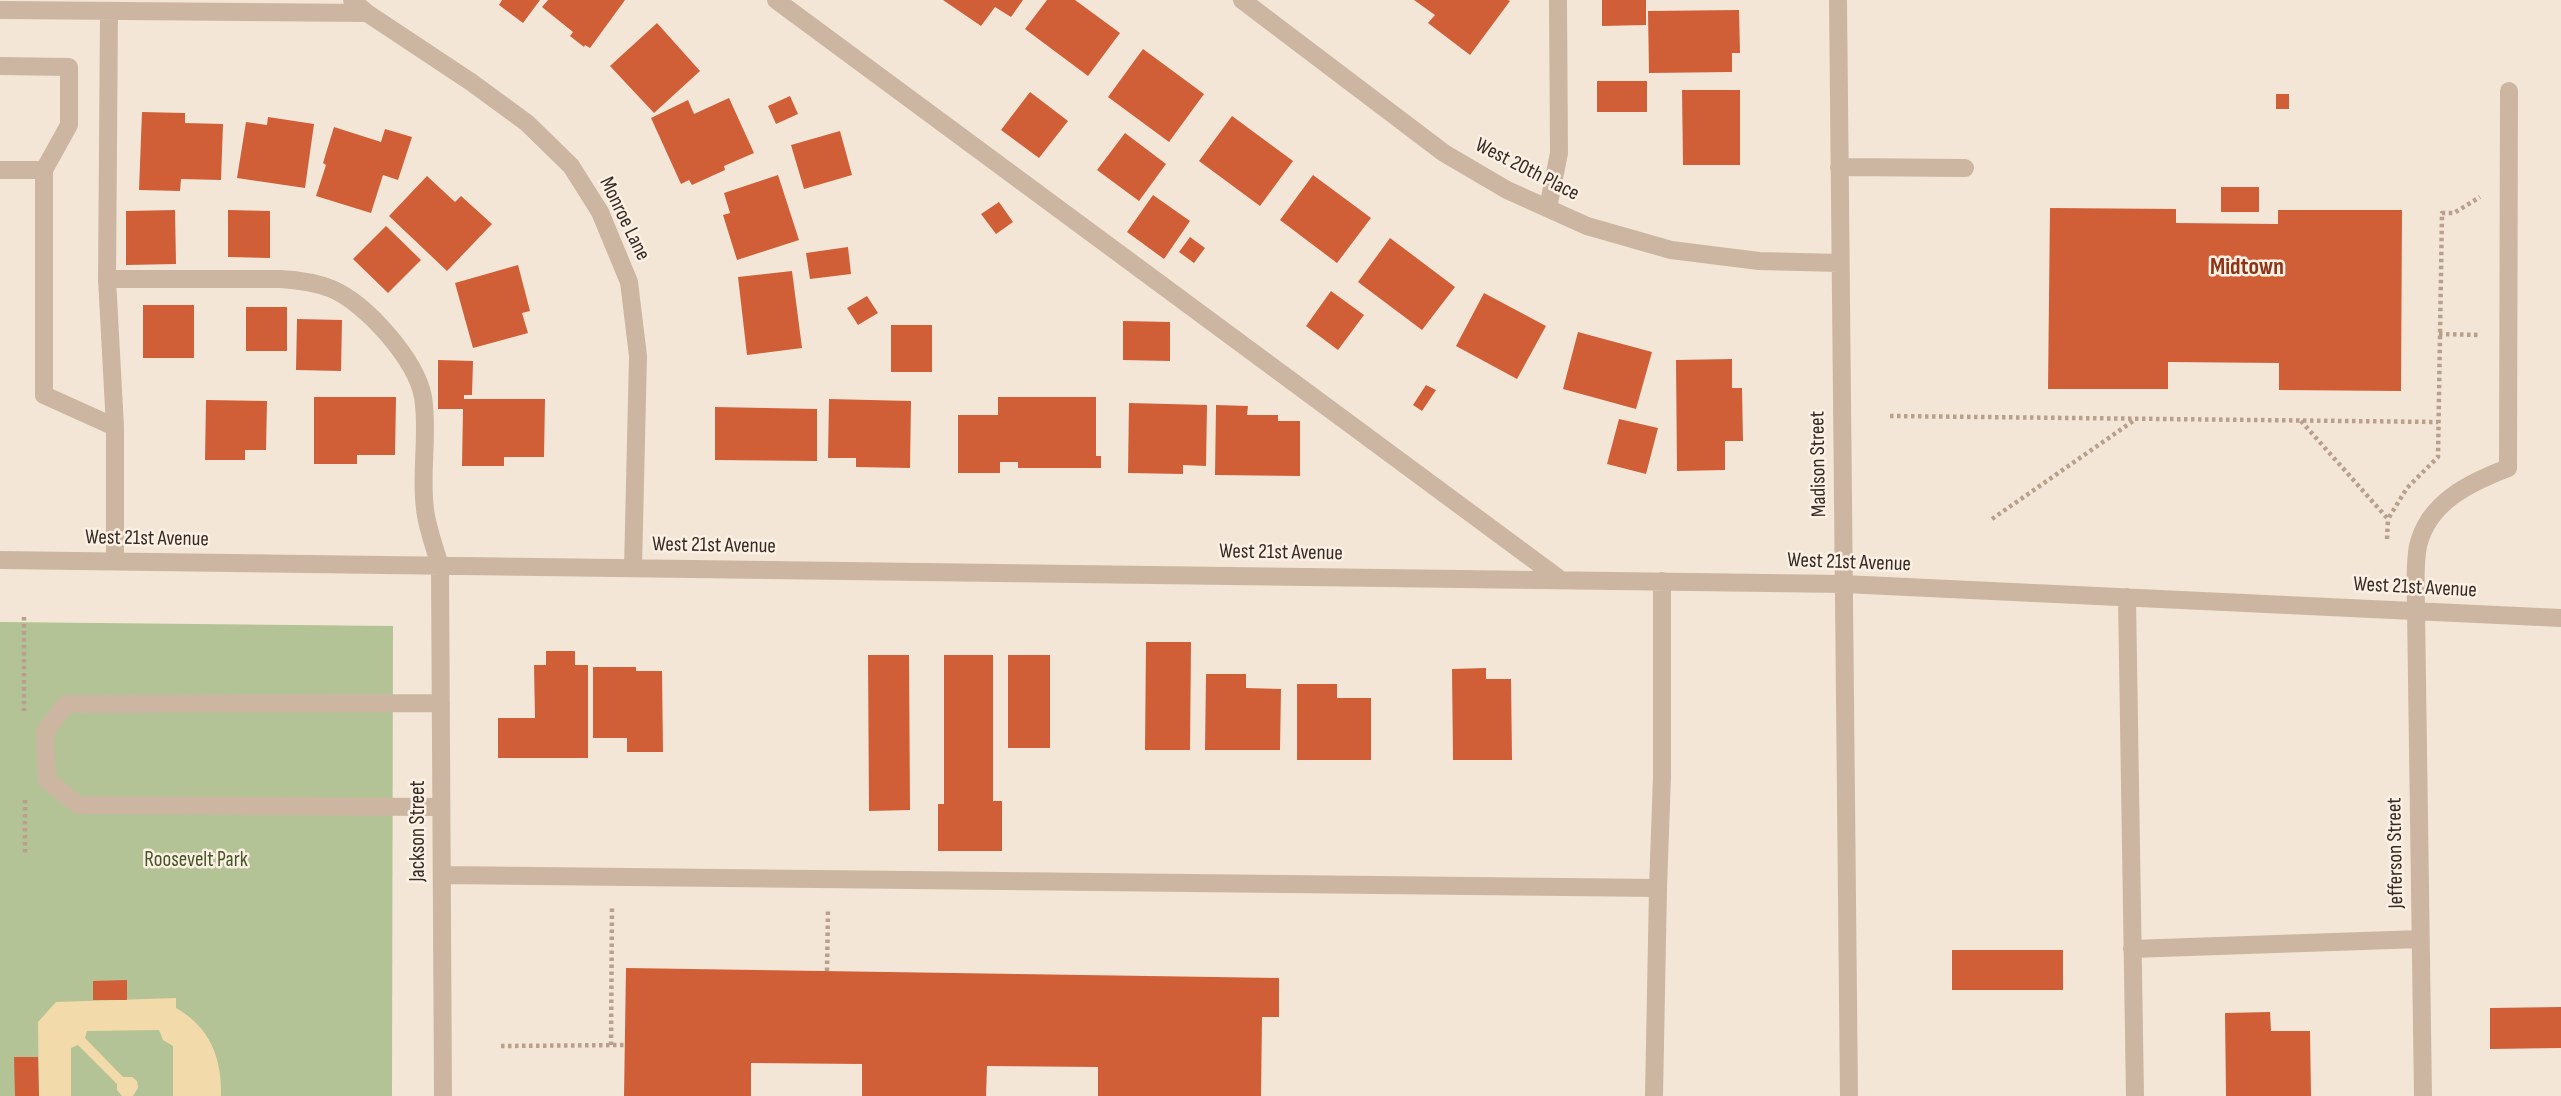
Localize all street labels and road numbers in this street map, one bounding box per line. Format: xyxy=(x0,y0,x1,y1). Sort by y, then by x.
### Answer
street label: West 20th Place xyxy=(1471,133,1583,207)
street label: Monroe Lane xyxy=(593,173,655,265)
street label: Madison Street xyxy=(1805,411,1833,517)
street label: West 21st Avenue xyxy=(85,525,209,553)
street label: West 21st Avenue xyxy=(652,532,776,560)
street label: West 21st Avenue xyxy=(1219,539,1343,567)
street label: West 21st Avenue xyxy=(1787,548,1911,578)
street label: West 21st Avenue xyxy=(2353,572,2477,604)
street label: Jackson Street xyxy=(406,780,432,882)
street label: Jefferson Street xyxy=(2382,797,2410,909)

